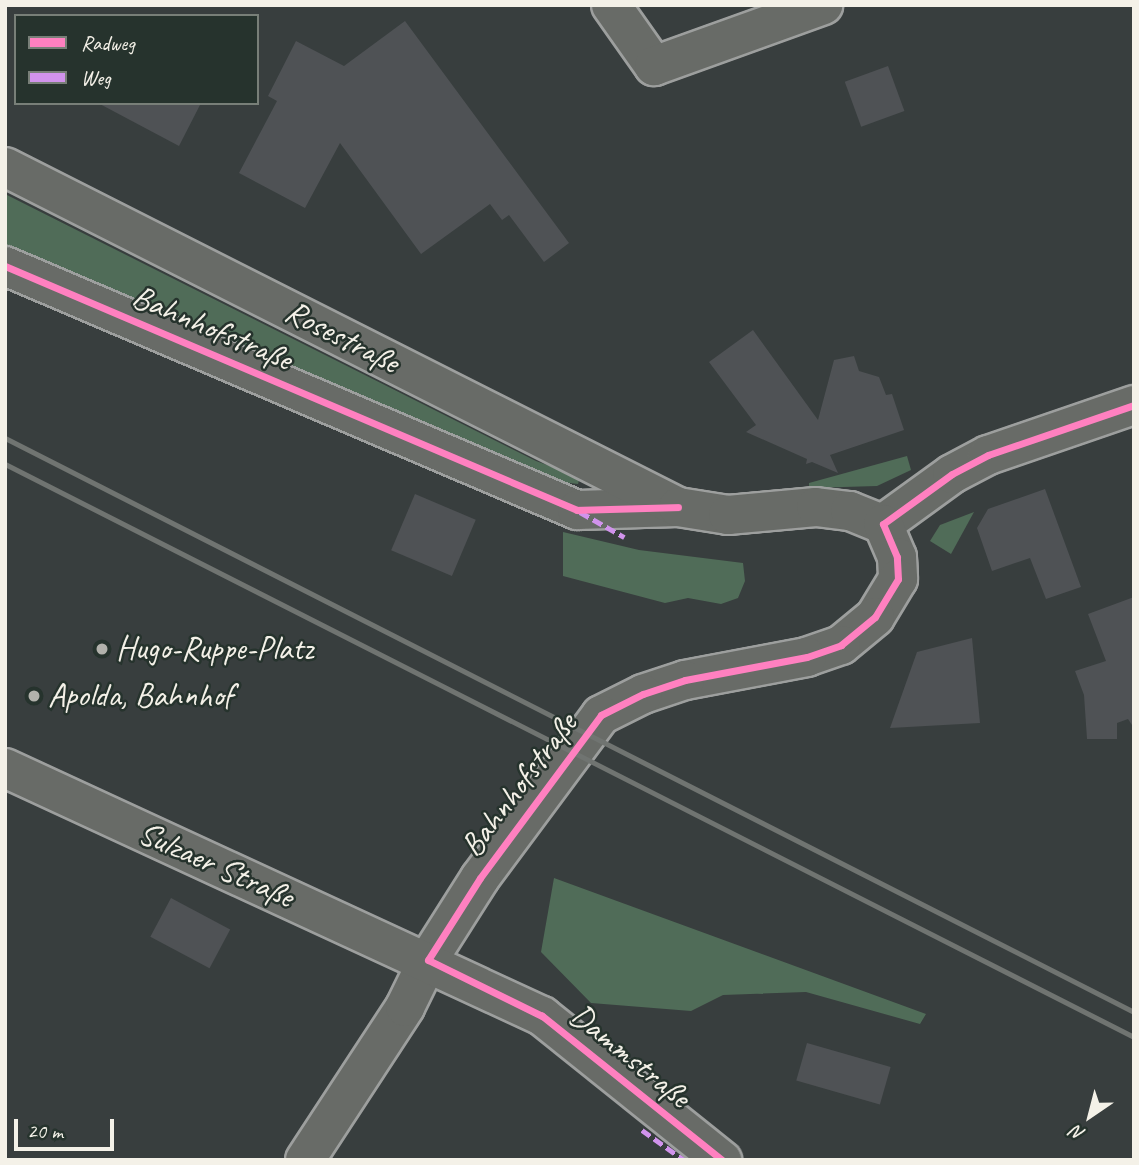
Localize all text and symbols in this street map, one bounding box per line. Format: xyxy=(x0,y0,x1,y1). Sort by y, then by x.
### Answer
legend xyxy=(14,14,259,105)
text: Radweg xyxy=(81,30,135,56)
text: Weg xyxy=(81,65,111,91)
street label: Bahnhofstraße xyxy=(126,277,298,379)
street label: Rosestraße xyxy=(278,292,406,382)
place label: Hugo-Ruppe-Platz xyxy=(116,629,313,669)
marker: Hugo-Ruppe-Platz xyxy=(94,641,110,657)
place label: Apolda, Bahnhof xyxy=(48,676,233,716)
marker: Apolda, Bahnhof xyxy=(26,688,42,704)
street label: Bahnhofstraße xyxy=(452,705,586,865)
street label: Sulzaer Straße xyxy=(132,813,300,917)
street label: Dammstraße xyxy=(562,996,698,1116)
north arrow xyxy=(1055,1081,1125,1151)
scale bar xyxy=(18,1106,117,1150)
text: 20 m xyxy=(27,1118,63,1144)
text: N xyxy=(1066,1120,1090,1146)

